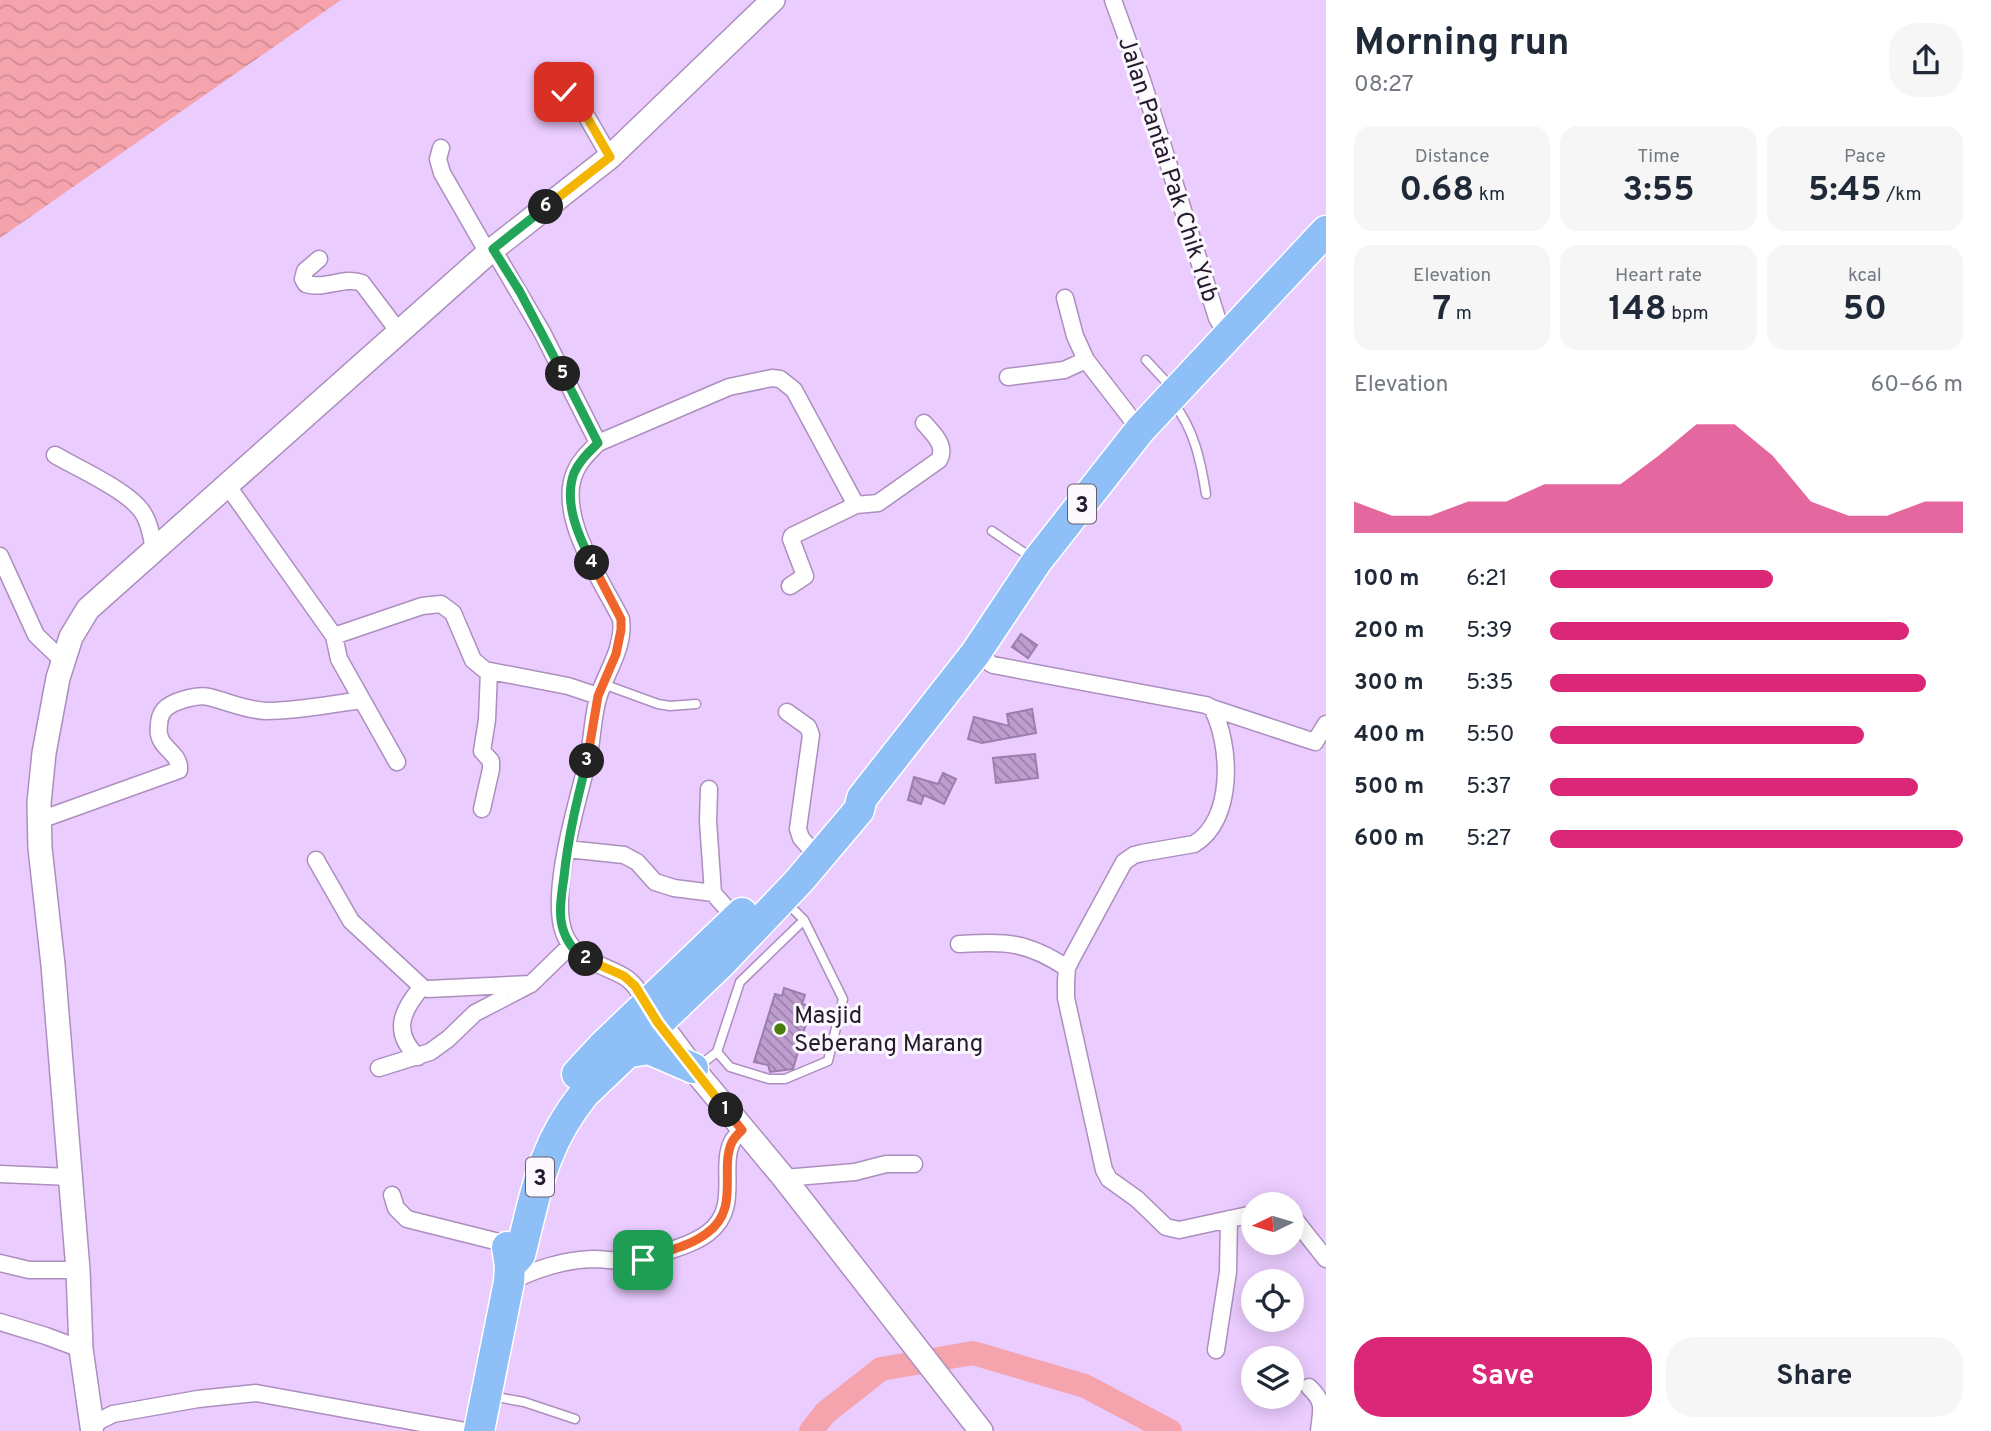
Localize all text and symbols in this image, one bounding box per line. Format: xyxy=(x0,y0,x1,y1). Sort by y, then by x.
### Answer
text: Morning run xyxy=(1354,20,1570,69)
button: share xyxy=(1889,23,1963,97)
street label: Jalan Pantai Pak Chik Yub xyxy=(1110,33,1224,306)
pin xyxy=(534,62,594,122)
text: 08:27 xyxy=(1354,71,1414,100)
icon: check xyxy=(545,73,583,111)
text: Distance xyxy=(1415,145,1489,169)
text: Time xyxy=(1637,145,1680,169)
text: Pace xyxy=(1844,145,1886,169)
text: 0.68 xyxy=(1399,169,1474,213)
text: 3:55 xyxy=(1622,169,1695,213)
text: 5:45 xyxy=(1808,169,1882,213)
text: km xyxy=(1474,183,1505,207)
text: /km xyxy=(1882,183,1922,207)
pin: 6 xyxy=(528,190,564,224)
text: 6 xyxy=(540,194,551,218)
text: Elevation xyxy=(1413,264,1491,288)
text: Heart rate xyxy=(1615,264,1702,288)
text: kcal xyxy=(1848,264,1882,288)
text: 7 xyxy=(1432,288,1451,332)
text: 148 xyxy=(1608,288,1667,332)
text: 50 xyxy=(1843,288,1887,332)
text: m xyxy=(1451,302,1472,326)
text: bpm xyxy=(1667,302,1709,326)
pin: 5 xyxy=(546,356,580,392)
text: 5 xyxy=(557,361,568,385)
text: Elevation xyxy=(1354,371,1449,400)
text: 60–66 m xyxy=(1870,371,1963,400)
road number: 3 xyxy=(1068,484,1096,524)
pin: 4 xyxy=(574,546,610,580)
text: 4 xyxy=(585,550,598,574)
text: 100 m xyxy=(1354,565,1419,594)
text: 6:21 xyxy=(1466,565,1508,594)
text: 200 m xyxy=(1354,617,1424,646)
text: 5:39 xyxy=(1466,617,1513,646)
text: 300 m xyxy=(1354,669,1424,698)
text: 5:35 xyxy=(1466,669,1514,698)
text: 400 m xyxy=(1354,721,1425,750)
text: 5:50 xyxy=(1466,721,1514,750)
pin: 3 xyxy=(570,744,604,778)
text: 3 xyxy=(581,748,592,772)
text: 500 m xyxy=(1354,773,1424,802)
text: 5:37 xyxy=(1466,773,1511,802)
text: 600 m xyxy=(1354,825,1424,854)
text: 5:27 xyxy=(1466,825,1511,854)
pin: 2 xyxy=(568,942,604,976)
text: 2 xyxy=(580,946,591,970)
place label: Masjid Seberang Marang xyxy=(794,1002,983,1060)
marker: Masjid Seberang Marang xyxy=(772,1021,788,1037)
pin: 1 xyxy=(708,1092,744,1128)
text: 1 xyxy=(722,1097,729,1121)
road number: 3 xyxy=(526,1158,554,1196)
north arrow xyxy=(1241,1192,1304,1255)
map controls xyxy=(1241,1192,1304,1409)
pin xyxy=(613,1230,673,1290)
icon: arrive xyxy=(624,1241,662,1279)
button: locate xyxy=(1241,1269,1304,1332)
button: Save xyxy=(1354,1337,1652,1417)
button: Share xyxy=(1666,1337,1963,1417)
button: layers xyxy=(1241,1346,1304,1409)

